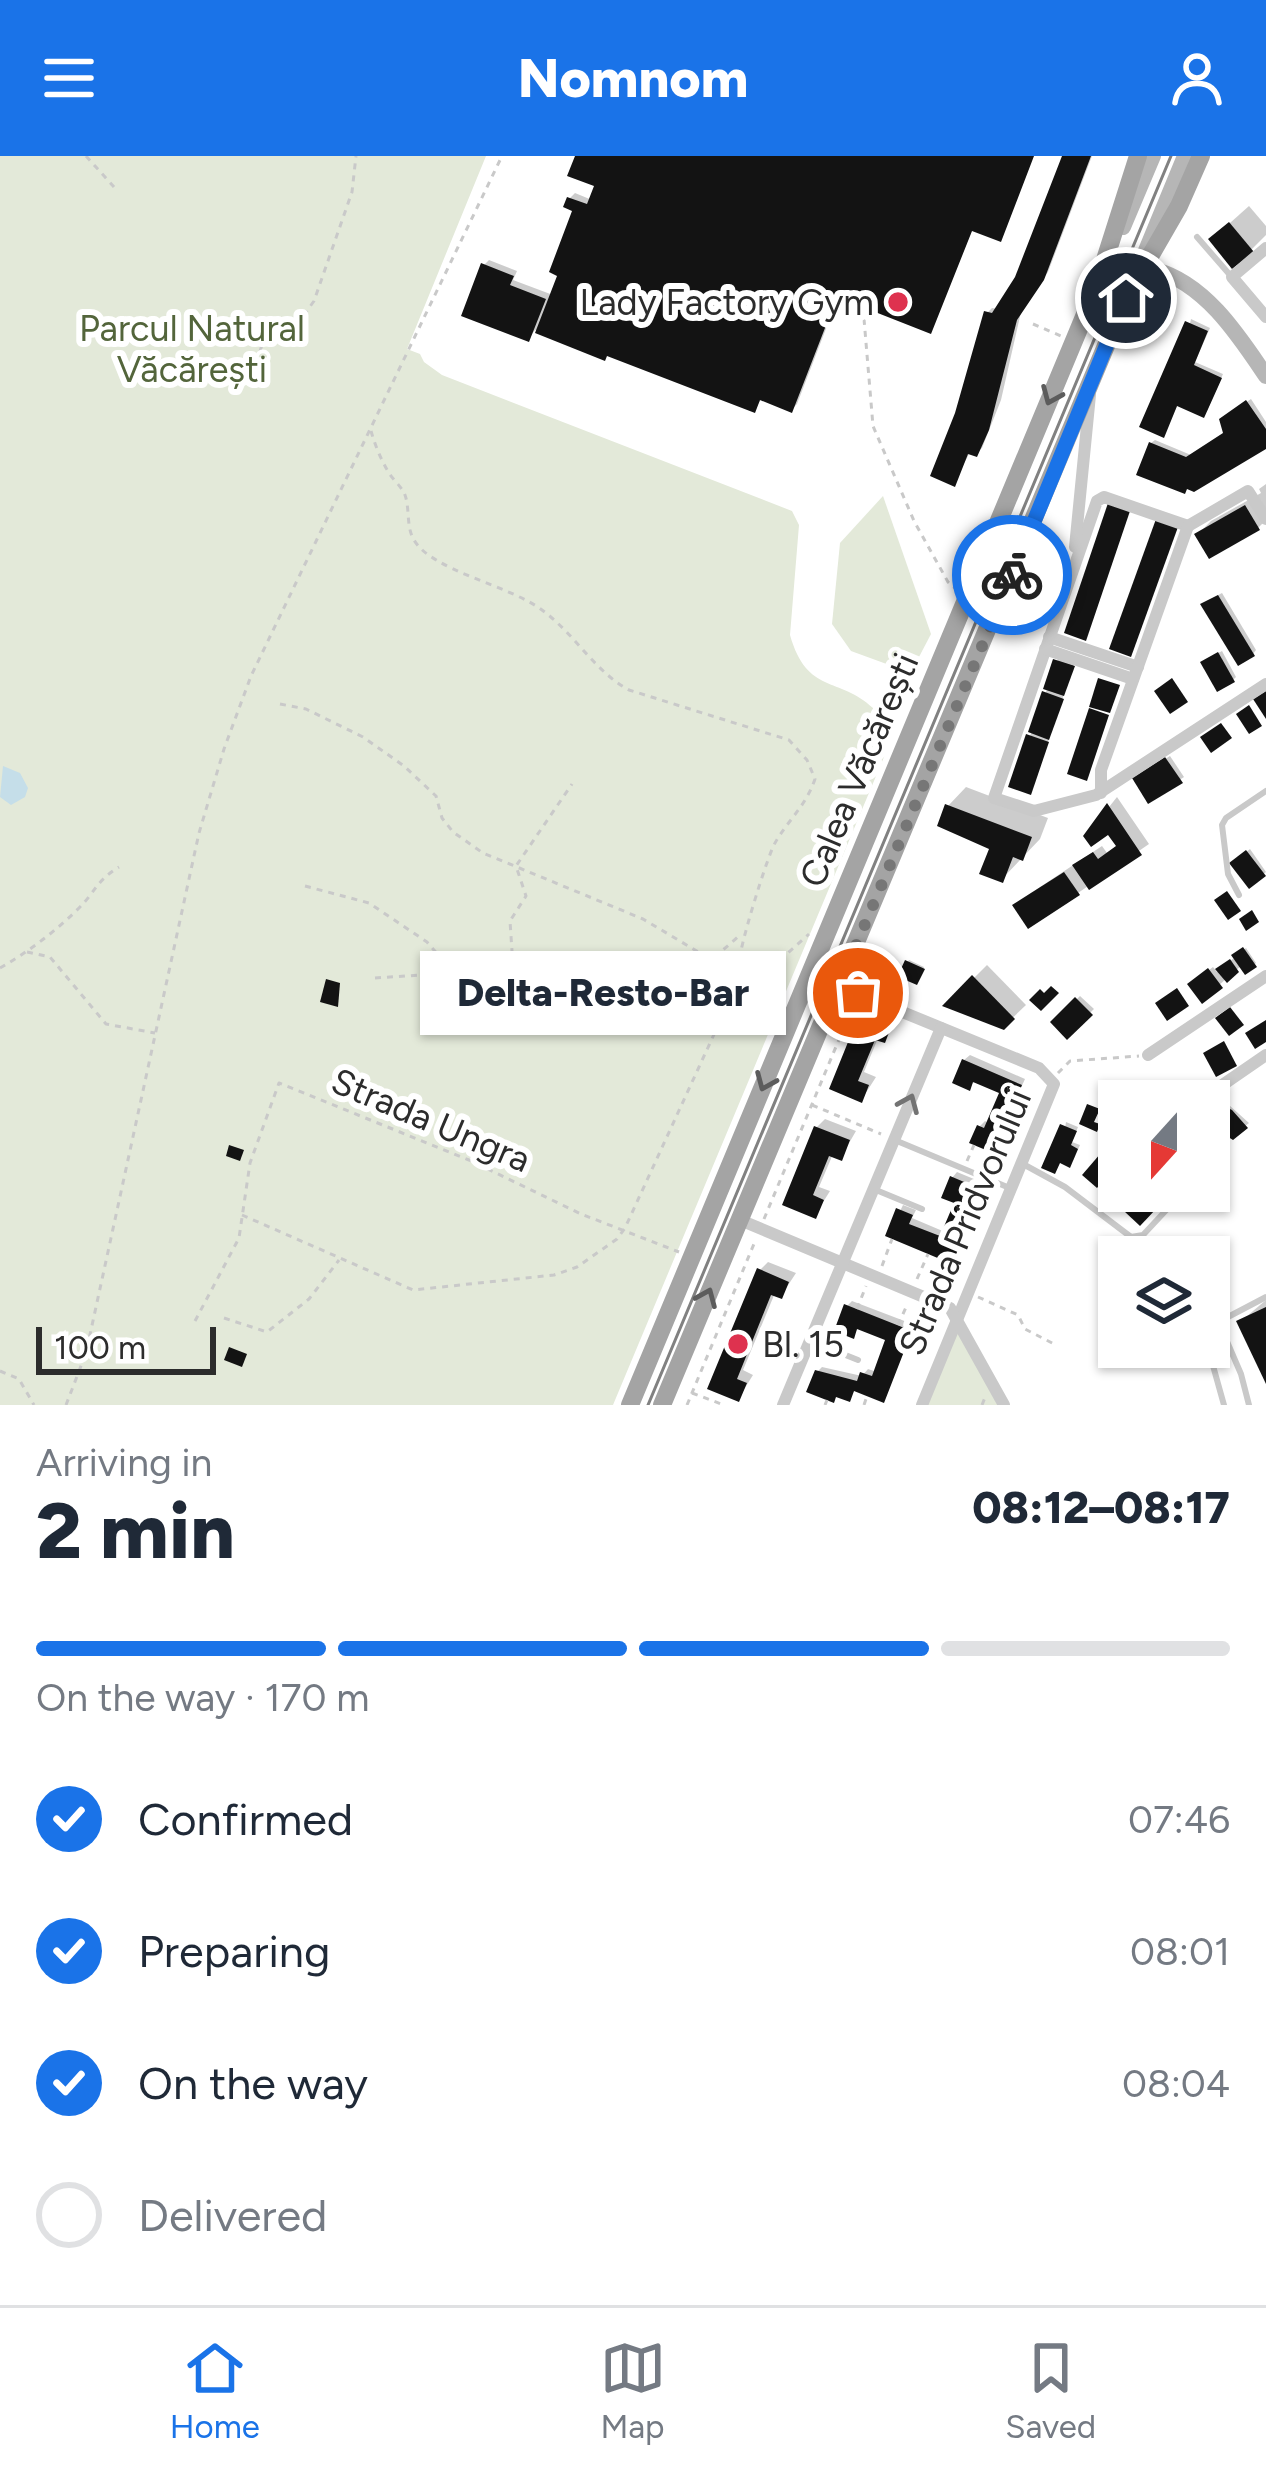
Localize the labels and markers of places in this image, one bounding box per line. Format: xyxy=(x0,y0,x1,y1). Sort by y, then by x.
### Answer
pin xyxy=(1075,247,1177,349)
place label: Lady Factory Gym xyxy=(579,281,874,324)
marker: Lady Factory Gym xyxy=(885,289,911,315)
pin xyxy=(807,942,909,1044)
callout: Delta-Resto-Bar xyxy=(420,951,786,1035)
place label: Bl. 15 xyxy=(762,1323,844,1366)
marker: Bl. 15 xyxy=(725,1331,751,1357)

